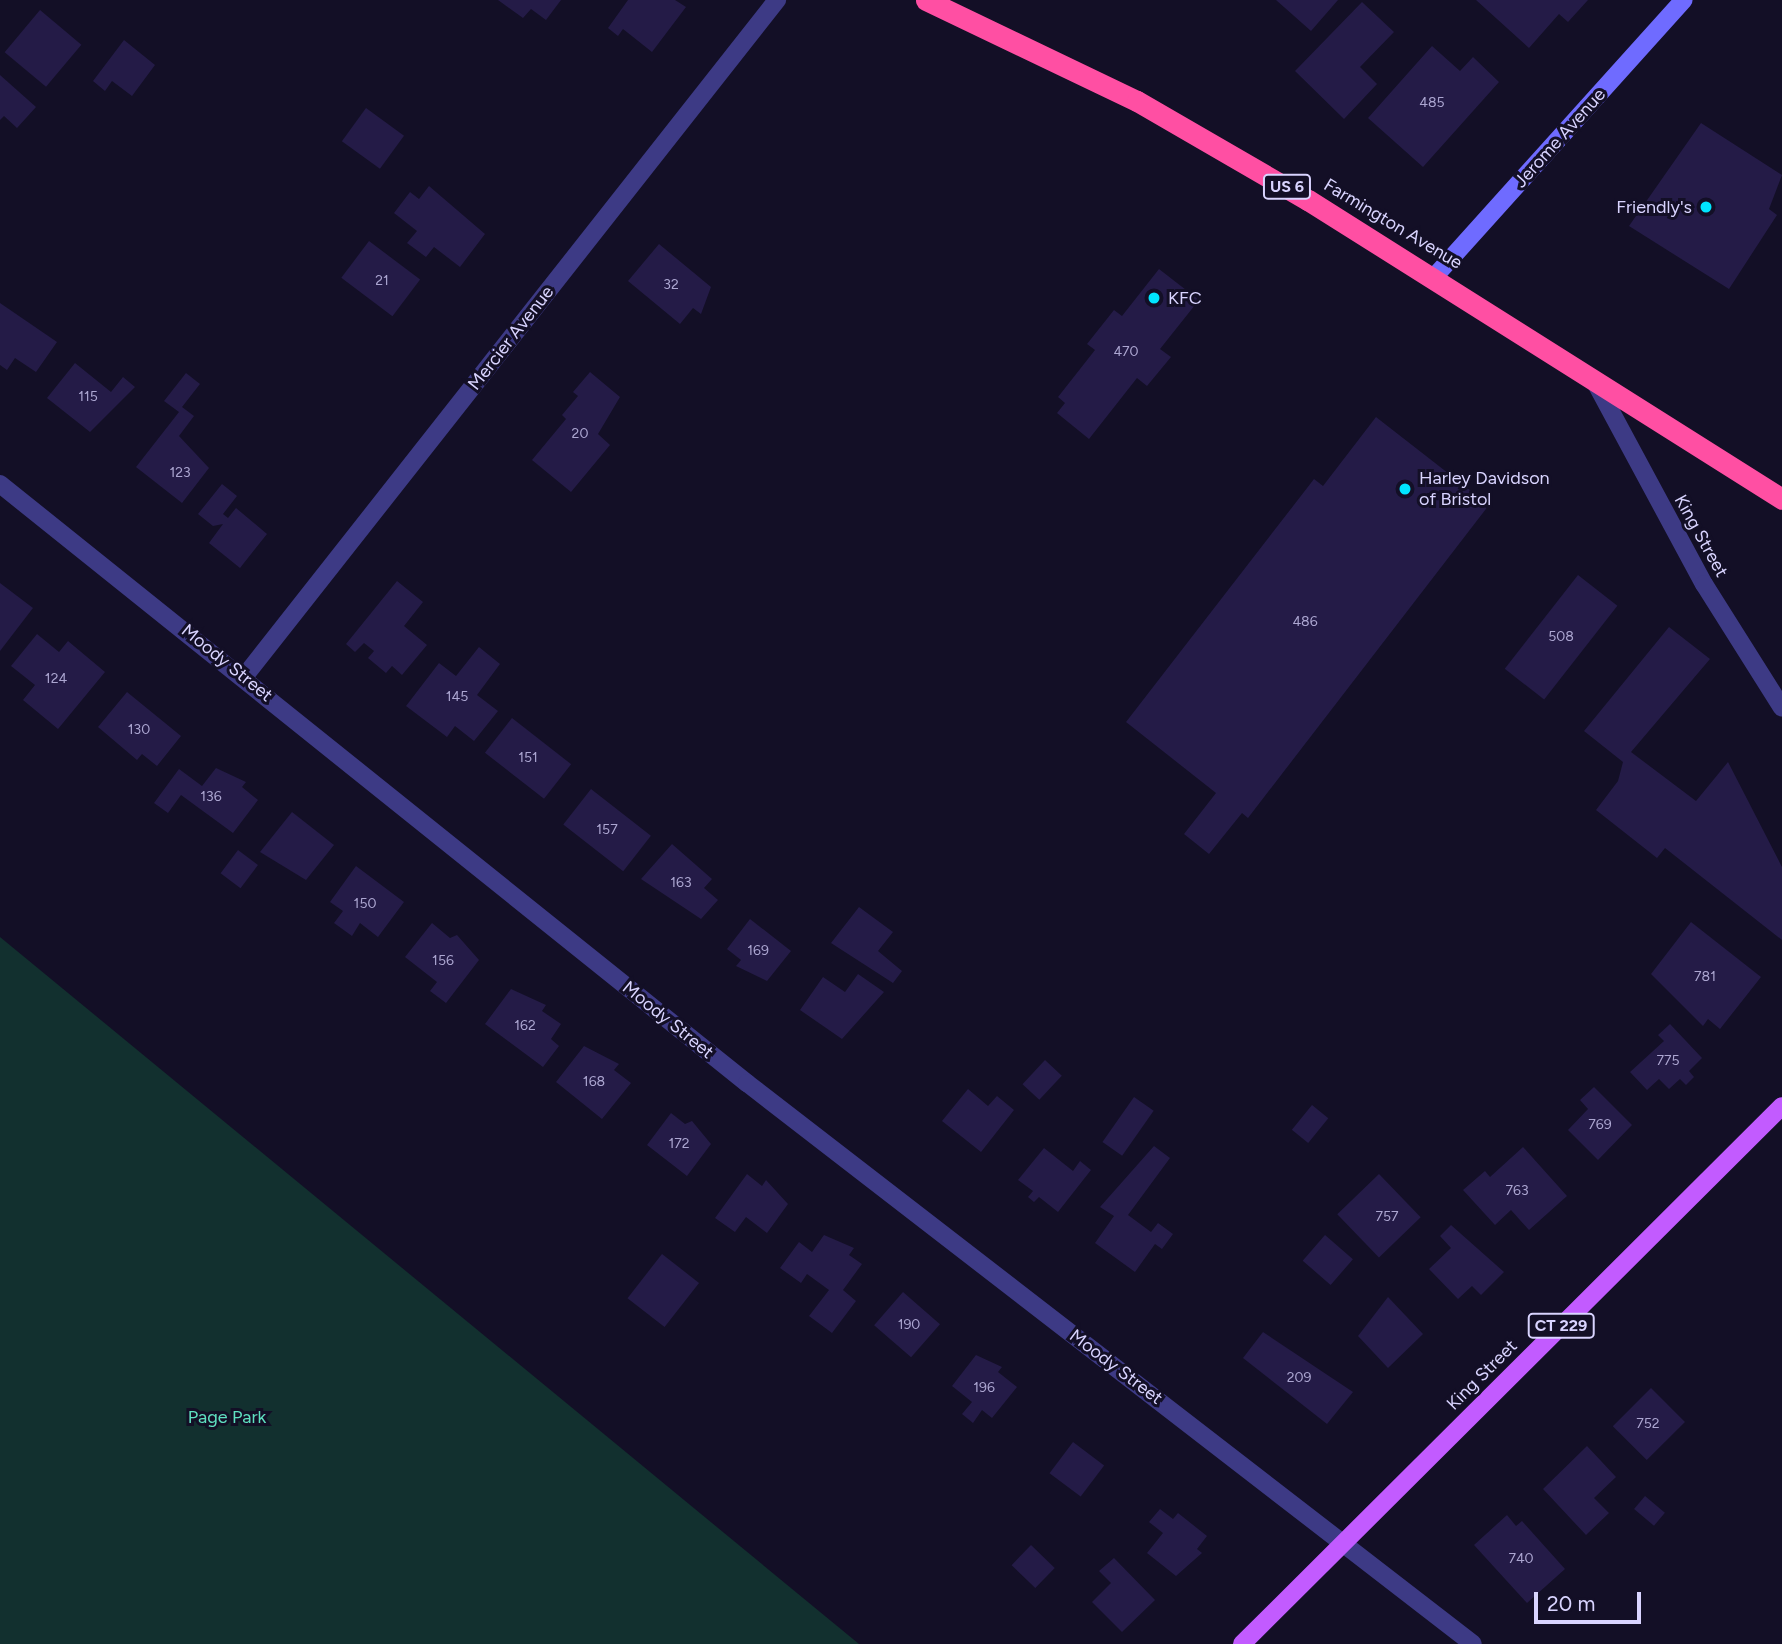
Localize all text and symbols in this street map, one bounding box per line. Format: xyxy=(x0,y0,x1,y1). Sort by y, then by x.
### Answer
street label: Jerome Avenue xyxy=(1510,84,1610,192)
house number: 485 xyxy=(1419,95,1445,111)
road number: US 6 xyxy=(1262,174,1312,200)
street label: Farmington Avenue xyxy=(1320,174,1466,274)
place label: Friendly's xyxy=(1616,196,1692,218)
marker: Friendly's xyxy=(1698,199,1714,215)
house number: 21 xyxy=(375,273,389,289)
house number: 32 xyxy=(663,277,679,293)
street label: Mercier Avenue xyxy=(464,282,558,394)
place label: KFC xyxy=(1168,287,1202,309)
marker: KFC xyxy=(1146,290,1162,306)
house number: 470 xyxy=(1113,344,1139,360)
house number: 115 xyxy=(78,389,98,405)
house number: 20 xyxy=(572,426,588,442)
house number: 123 xyxy=(169,465,191,481)
place label: Harley Davidson of Bristol xyxy=(1419,468,1550,510)
marker: Harley Davidson of Bristol xyxy=(1397,481,1413,497)
street label: King Street xyxy=(1670,491,1732,581)
house number: 486 xyxy=(1292,614,1318,630)
street label: Moody Street xyxy=(177,620,277,706)
house number: 508 xyxy=(1548,629,1574,645)
house number: 124 xyxy=(45,671,67,687)
house number: 145 xyxy=(446,689,468,705)
house number: 130 xyxy=(128,722,150,738)
house number: 151 xyxy=(518,750,538,766)
house number: 136 xyxy=(200,789,222,805)
house number: 157 xyxy=(596,822,618,838)
house number: 163 xyxy=(670,875,692,891)
house number: 150 xyxy=(354,896,376,912)
house number: 169 xyxy=(747,943,769,959)
house number: 156 xyxy=(432,953,454,969)
house number: 781 xyxy=(1694,969,1716,985)
street label: Moody Street xyxy=(618,977,718,1063)
house number: 162 xyxy=(514,1018,536,1034)
house number: 775 xyxy=(1656,1053,1680,1069)
house number: 168 xyxy=(583,1074,605,1090)
house number: 769 xyxy=(1588,1117,1612,1133)
house number: 172 xyxy=(668,1136,690,1152)
house number: 763 xyxy=(1505,1183,1529,1199)
house number: 757 xyxy=(1375,1209,1399,1225)
road number: CT 229 xyxy=(1526,1314,1596,1338)
house number: 190 xyxy=(898,1317,920,1333)
street label: Moody Street xyxy=(1065,1325,1167,1409)
street label: King Street xyxy=(1442,1335,1522,1415)
house number: 209 xyxy=(1287,1370,1311,1386)
house number: 196 xyxy=(973,1380,995,1396)
park label: Page Park xyxy=(188,1406,266,1428)
house number: 752 xyxy=(1636,1416,1660,1432)
house number: 740 xyxy=(1508,1551,1534,1567)
scale bar xyxy=(1537,1578,1644,1622)
text: 20 m xyxy=(1547,1591,1595,1616)

